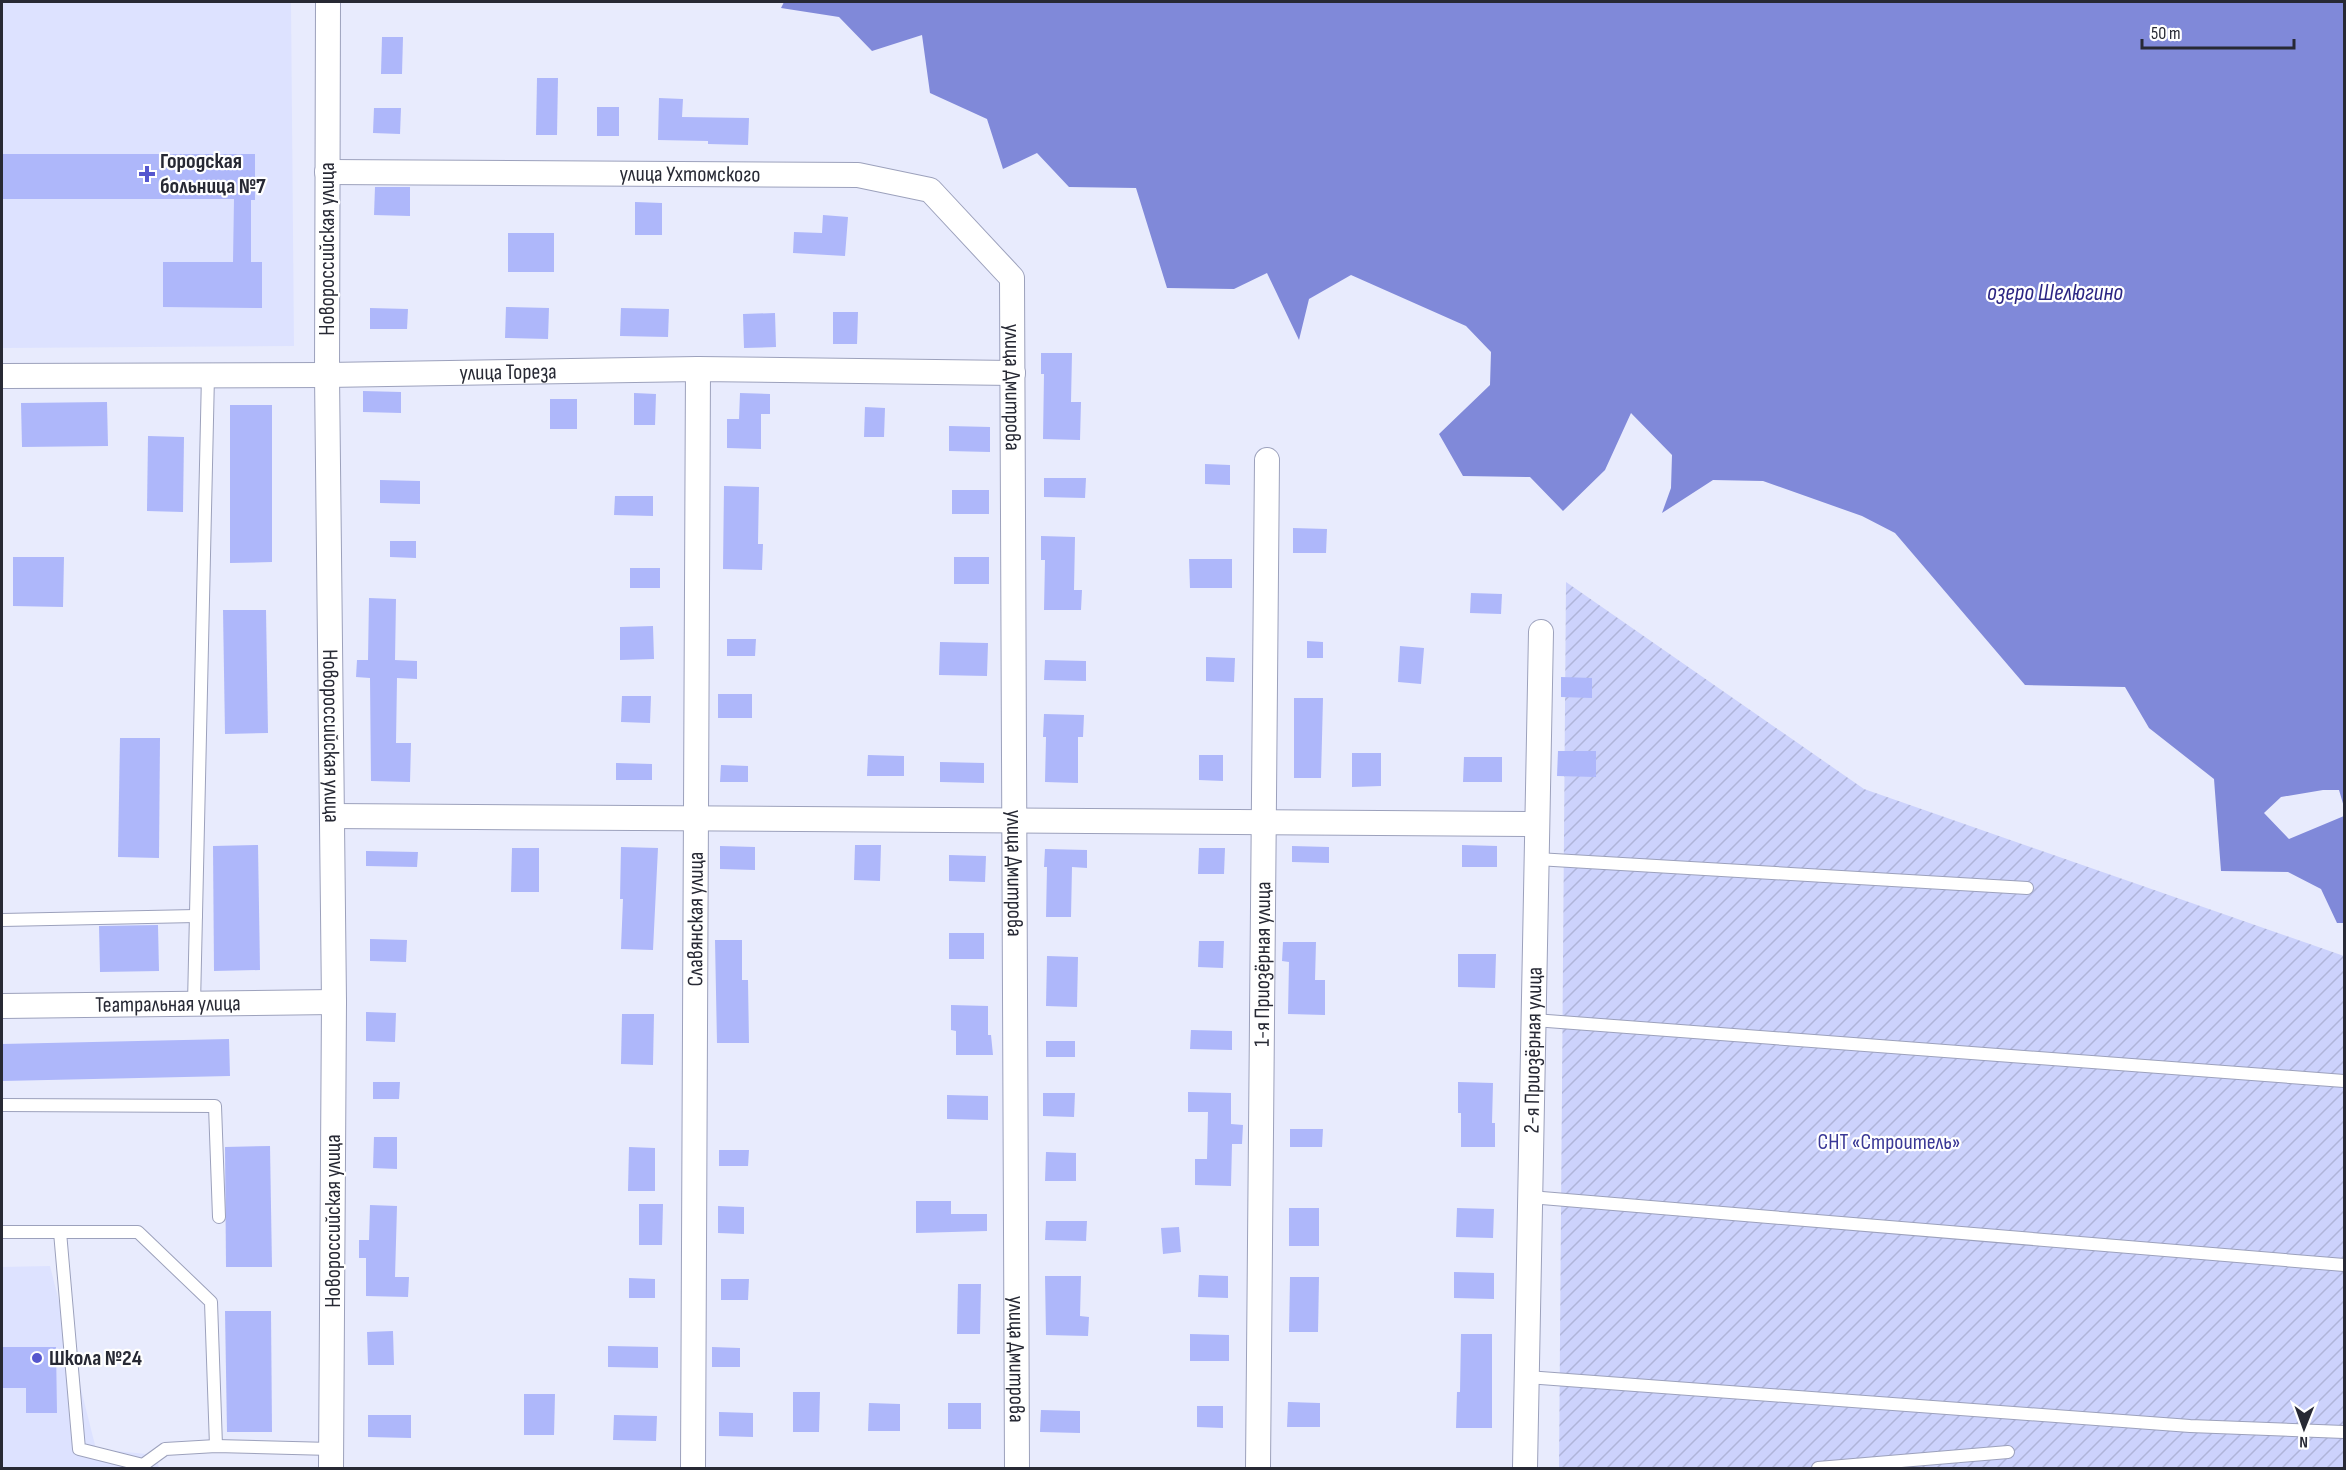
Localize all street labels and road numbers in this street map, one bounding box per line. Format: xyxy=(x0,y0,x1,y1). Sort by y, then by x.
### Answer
street label: улица Ухтомского xyxy=(619,160,761,188)
street label: Новороссийская улица xyxy=(314,162,341,336)
street label: улица Дмитрова xyxy=(999,324,1026,451)
street label: улица Тореза xyxy=(459,358,557,386)
street label: Новороссийская улица xyxy=(317,649,345,823)
street label: улица Дмитрова xyxy=(1001,810,1028,937)
street label: Славянская улица xyxy=(682,852,709,986)
street label: 1-я Приозёрная улица xyxy=(1248,881,1277,1047)
street label: 2-я Приозёрная улица xyxy=(1518,967,1548,1134)
street label: Театральная улица xyxy=(95,990,241,1018)
street label: Новороссийская улица xyxy=(320,1134,347,1308)
street label: улица Дмитрова xyxy=(1003,1296,1030,1423)

